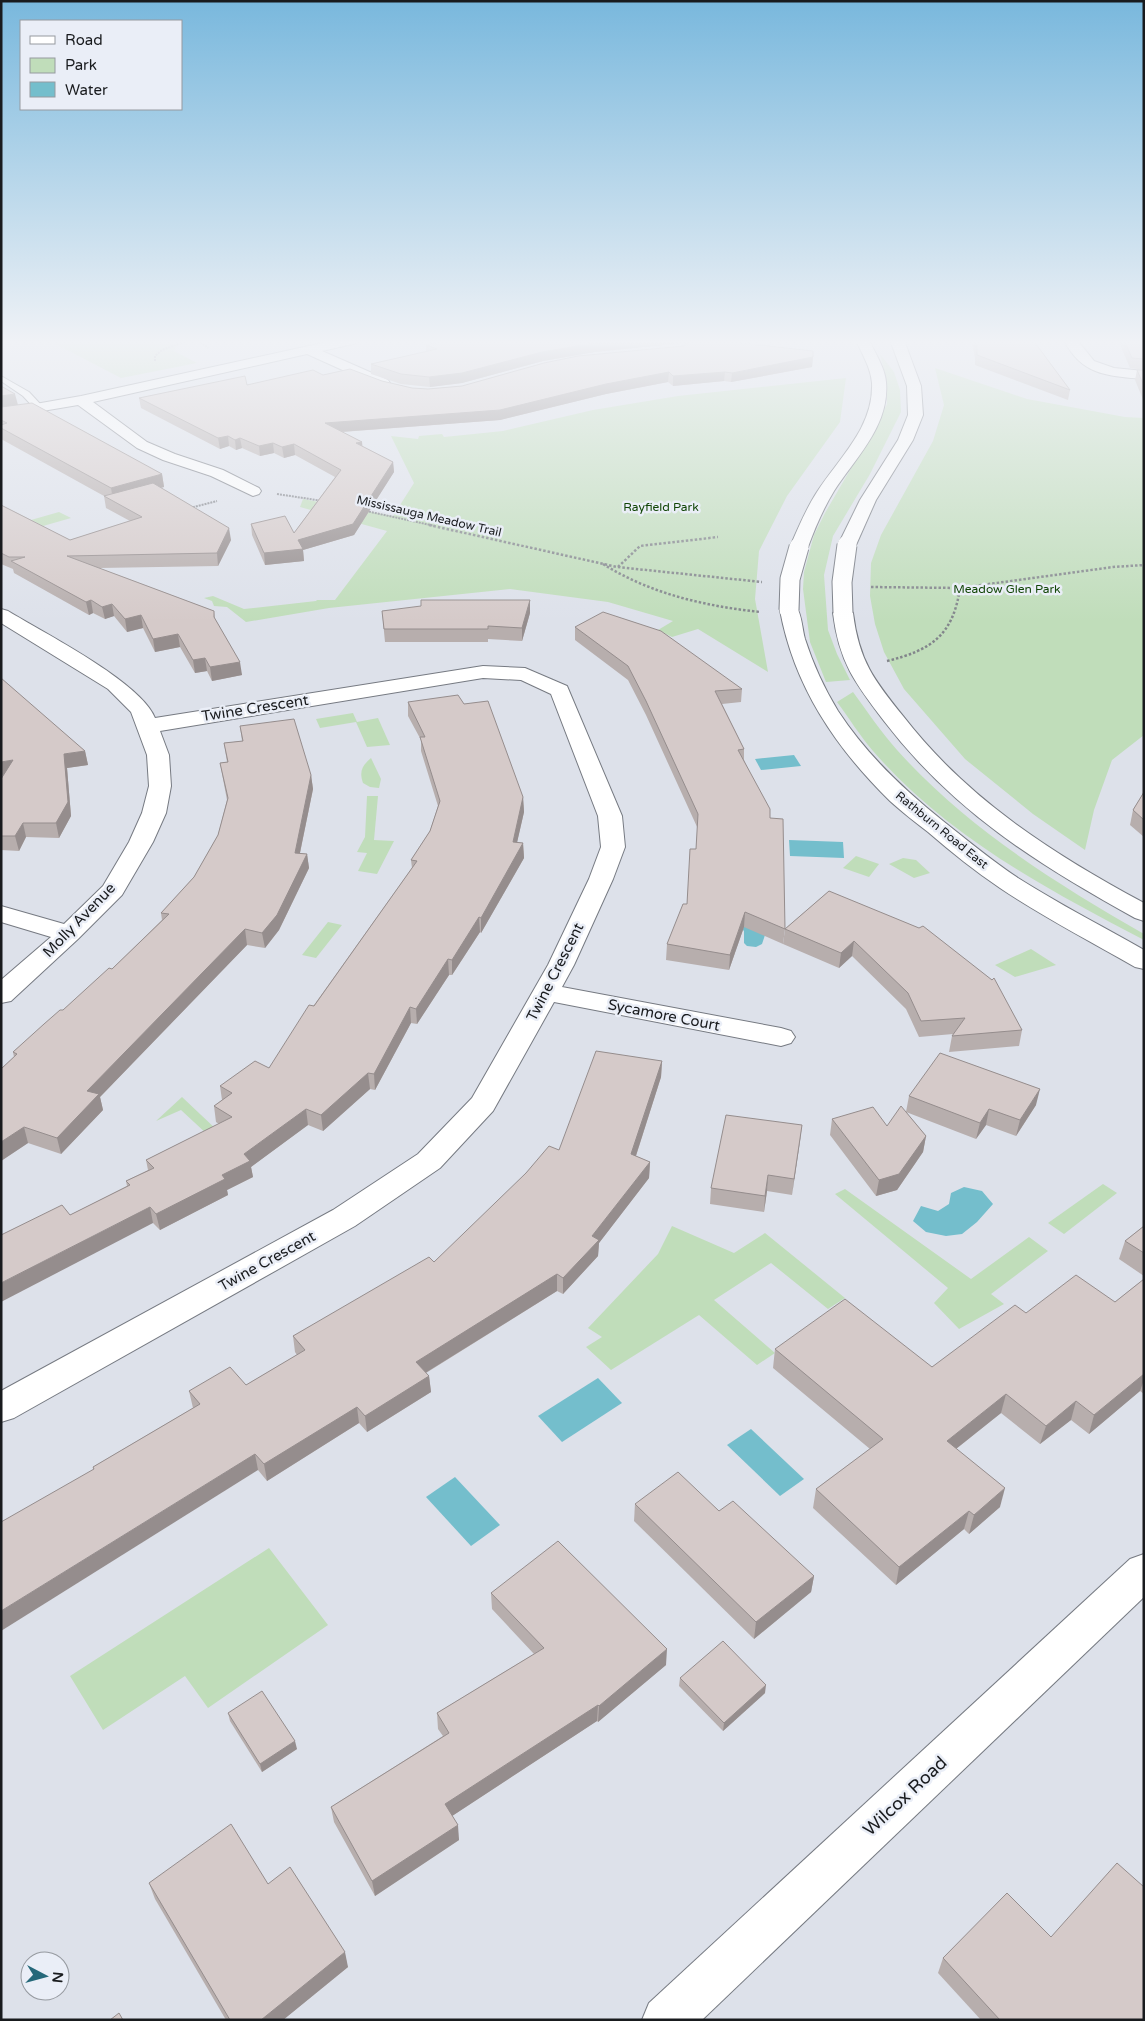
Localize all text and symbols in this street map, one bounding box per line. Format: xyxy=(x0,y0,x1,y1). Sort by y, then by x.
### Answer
legend xyxy=(20,20,182,110)
text: Road xyxy=(65,31,103,49)
text: Park xyxy=(65,56,97,74)
text: Water xyxy=(65,81,108,99)
street label: Mississauga Meadow Trail xyxy=(355,493,503,539)
park label: Rayfield Park xyxy=(623,500,699,514)
park label: Meadow Glen Park xyxy=(953,582,1061,596)
street label: Twine Crescent xyxy=(200,691,310,725)
street label: Rathburn Road East xyxy=(893,788,991,872)
street label: Molly Avenue xyxy=(39,879,119,961)
street label: Twine Crescent xyxy=(522,920,588,1024)
street label: Sycamore Court xyxy=(606,995,722,1035)
street label: Twine Crescent xyxy=(215,1227,319,1295)
street label: Wilcox Road xyxy=(858,1752,952,1840)
north arrow xyxy=(20,1951,70,2001)
text: N xyxy=(48,1971,66,1984)

